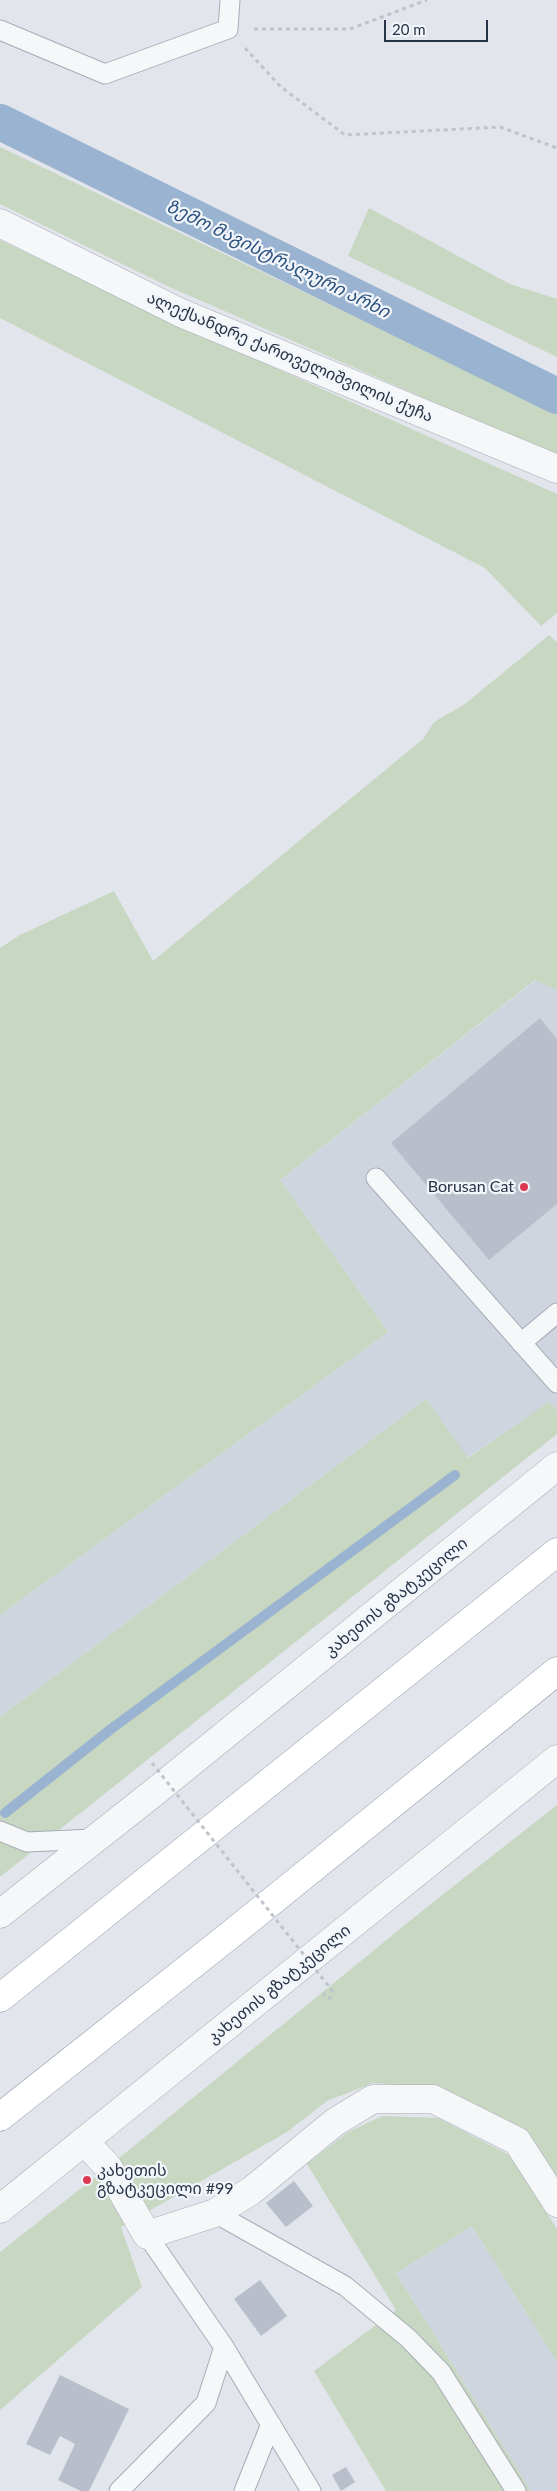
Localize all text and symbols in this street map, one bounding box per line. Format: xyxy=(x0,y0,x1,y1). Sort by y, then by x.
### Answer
scale bar xyxy=(387,10,491,42)
text: 20 m xyxy=(392,20,426,38)
water label: ზემო მაგისტრალური არხი xyxy=(163,195,393,323)
street label: ალექსანდრე ქართველიშვილის ქუჩა xyxy=(144,288,436,426)
place label: Borusan Cat xyxy=(428,1177,514,1197)
marker: Borusan Cat xyxy=(518,1181,530,1193)
street label: კახეთის გზატკეცილი xyxy=(321,1533,471,1661)
street label: კახეთის გზატკეცილი xyxy=(204,1920,354,2048)
place label: კახეთის გზატკეცილი #99 xyxy=(97,2161,233,2199)
marker: კახეთის გზატკეცილი #99 xyxy=(81,2174,93,2186)

